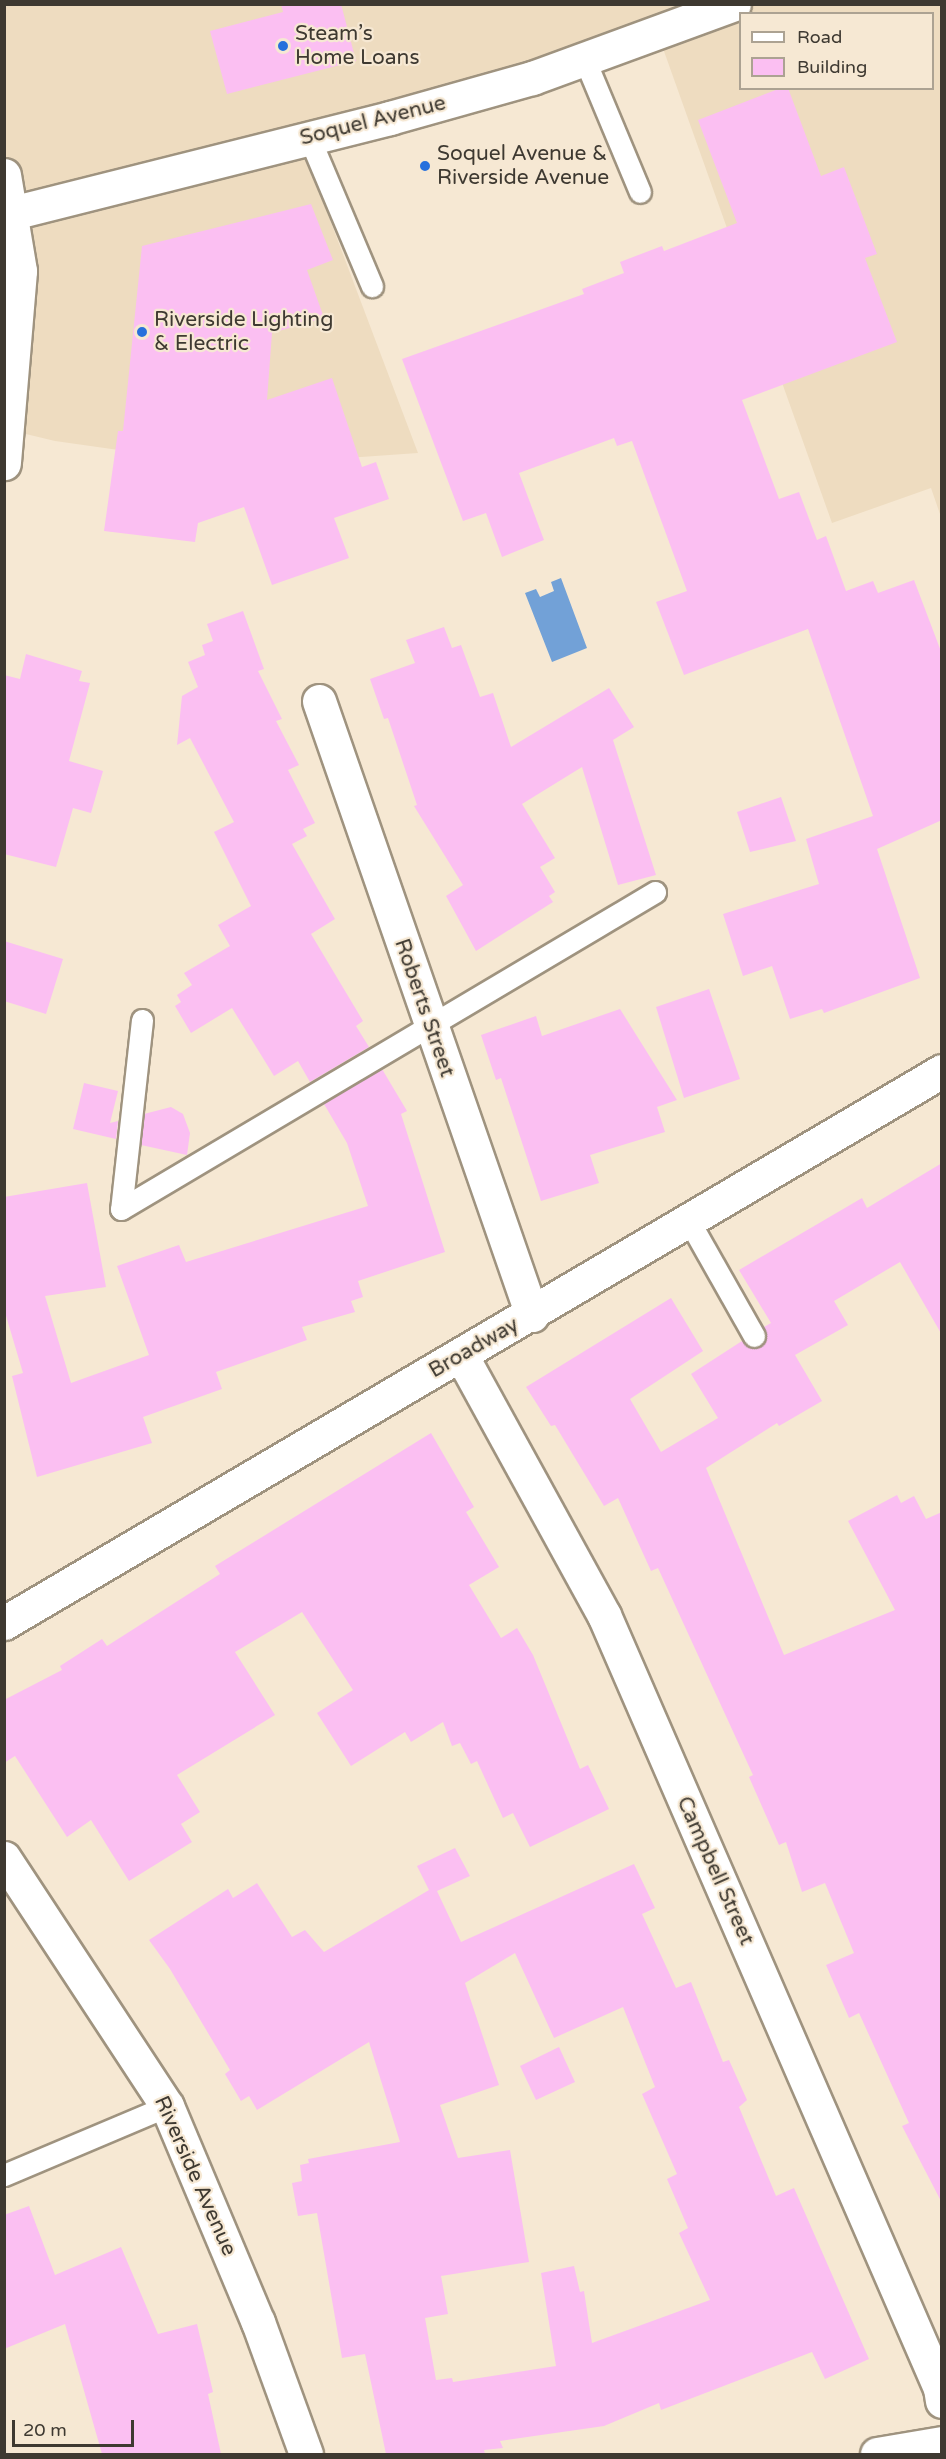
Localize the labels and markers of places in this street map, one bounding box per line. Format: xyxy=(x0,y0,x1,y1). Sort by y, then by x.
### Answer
place label: Steam’s Home Loans xyxy=(295,21,419,71)
marker: Steam’s Home Loans xyxy=(276,39,290,53)
place label: Soquel Avenue & Riverside Avenue xyxy=(437,141,609,191)
marker: Soquel Avenue & Riverside Avenue xyxy=(418,159,432,173)
place label: Riverside Lighting & Electric xyxy=(154,307,333,357)
marker: Riverside Lighting & Electric xyxy=(135,325,149,339)

